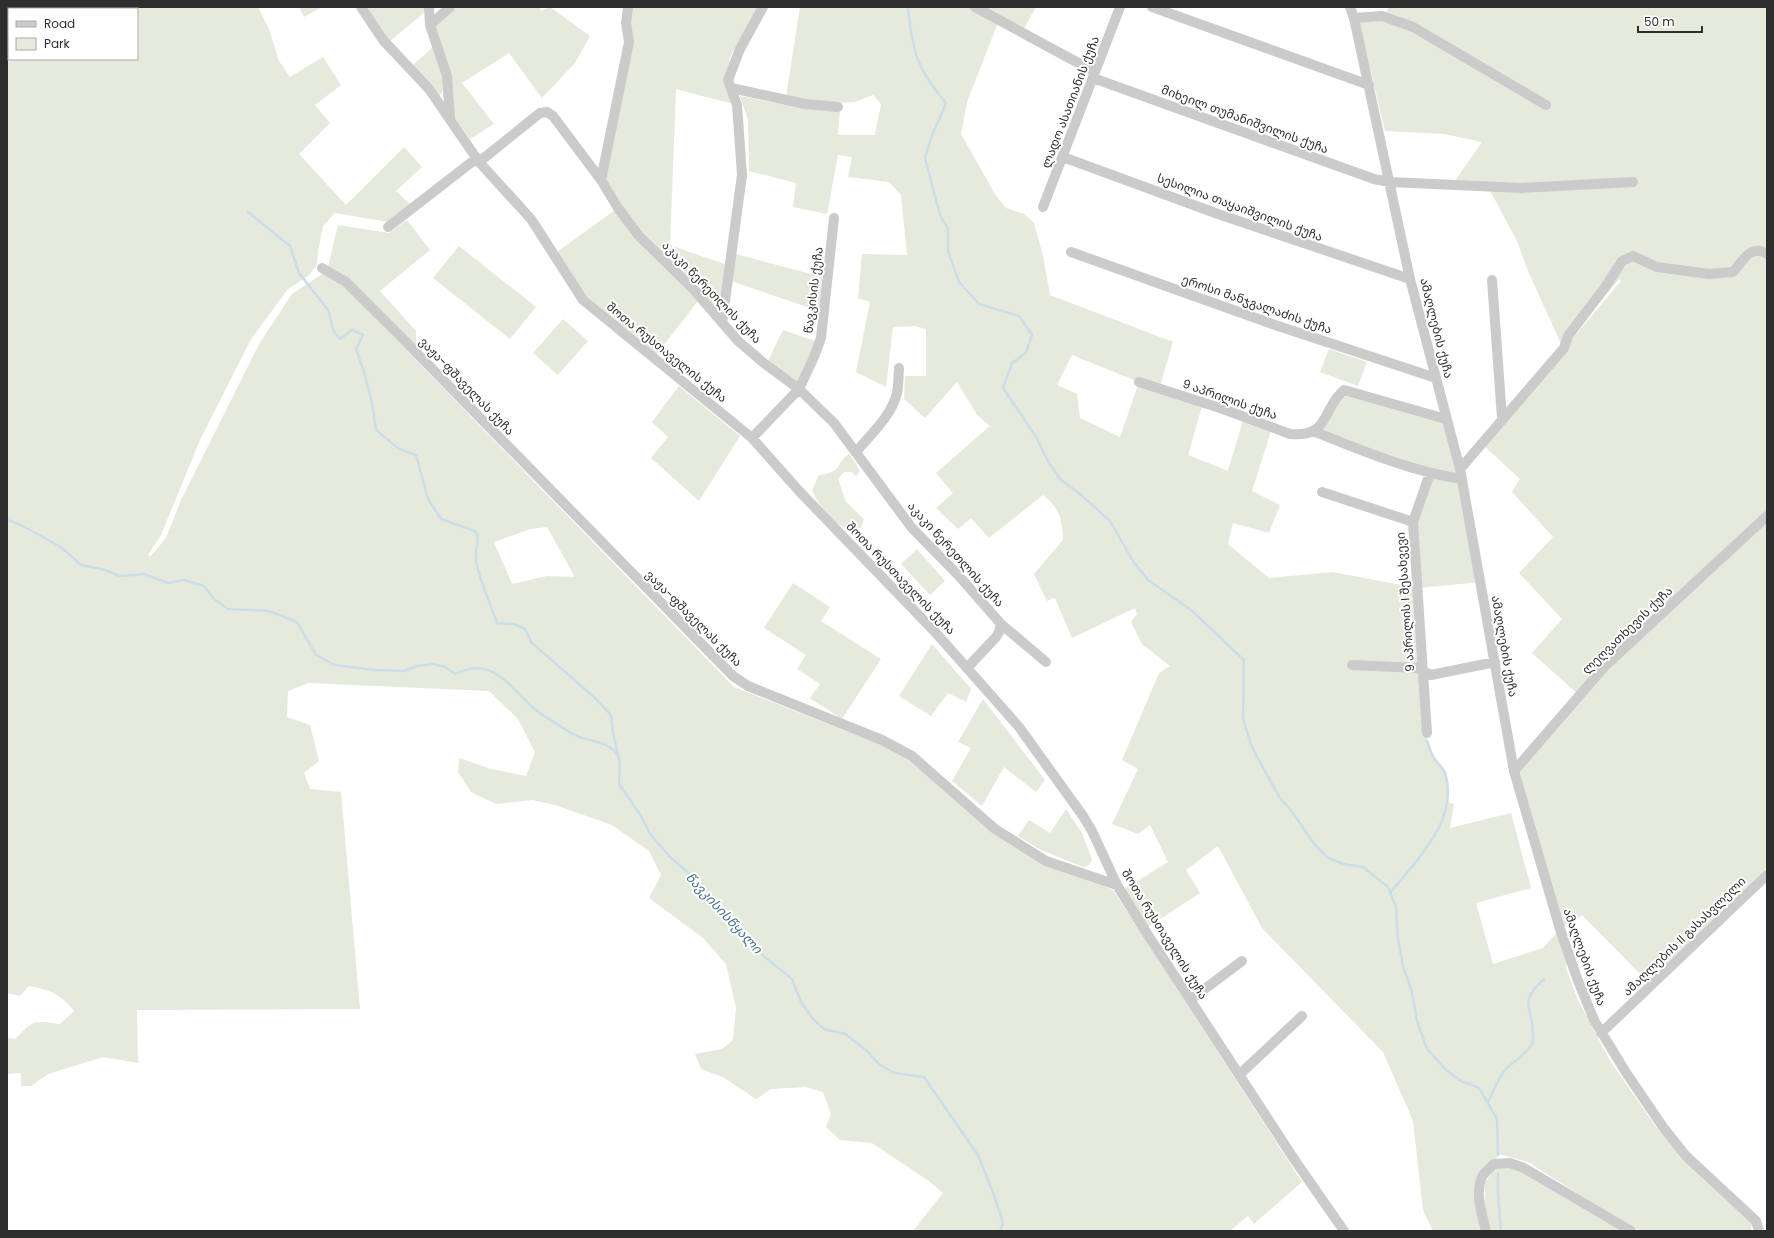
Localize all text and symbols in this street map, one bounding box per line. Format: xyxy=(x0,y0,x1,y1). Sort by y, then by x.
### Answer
legend xyxy=(8,8,138,60)
scale bar xyxy=(1638,8,1702,34)
text: 50 m xyxy=(1644,13,1675,30)
text: Road xyxy=(44,15,75,32)
street label: ლადო ასათიანის ქუჩა xyxy=(1037,34,1103,170)
text: Park xyxy=(44,35,71,52)
street label: მიხეილ თუმანიშვილის ქუჩა xyxy=(1159,81,1331,157)
street label: სესილია თაყაიშვილის ქუჩა xyxy=(1155,169,1325,245)
street label: აკაკი წერეთლის ქუჩა xyxy=(658,237,766,347)
street label: წავკისის ქუჩა xyxy=(799,246,827,334)
street label: ეროსი მანჯგალაძის ქუჩა xyxy=(1180,270,1334,338)
street label: ამაღლების ქუჩა xyxy=(1416,276,1458,380)
street label: შოთა რუსთაველის ქუჩა xyxy=(603,298,731,406)
street label: ვაჟა-ფშაველას ქუჩა xyxy=(416,333,518,439)
street label: 9 აპრილის ქუჩა xyxy=(1180,375,1280,423)
street label: აკაკი წერეთლის ქუჩა xyxy=(904,498,1008,610)
street label: შოთა რუსთაველის ქუჩა xyxy=(843,518,959,638)
street label: 9 აპრილის I შესახვევი xyxy=(1392,531,1418,672)
street label: ვაჟა-ფშაველას ქუჩა xyxy=(642,566,746,670)
street label: ლეღვათხევის ქუჩა xyxy=(1578,582,1676,678)
street label: ამაღლების ქუჩა xyxy=(1488,594,1522,698)
street label: შოთა რუსთაველის ქუჩა xyxy=(1118,866,1212,1002)
water label: წავკისისწყალი xyxy=(681,868,767,958)
street label: ამაღლების II გასასვლელი xyxy=(1619,873,1749,999)
street label: ამაღლების ქუჩა xyxy=(1559,906,1611,1008)

